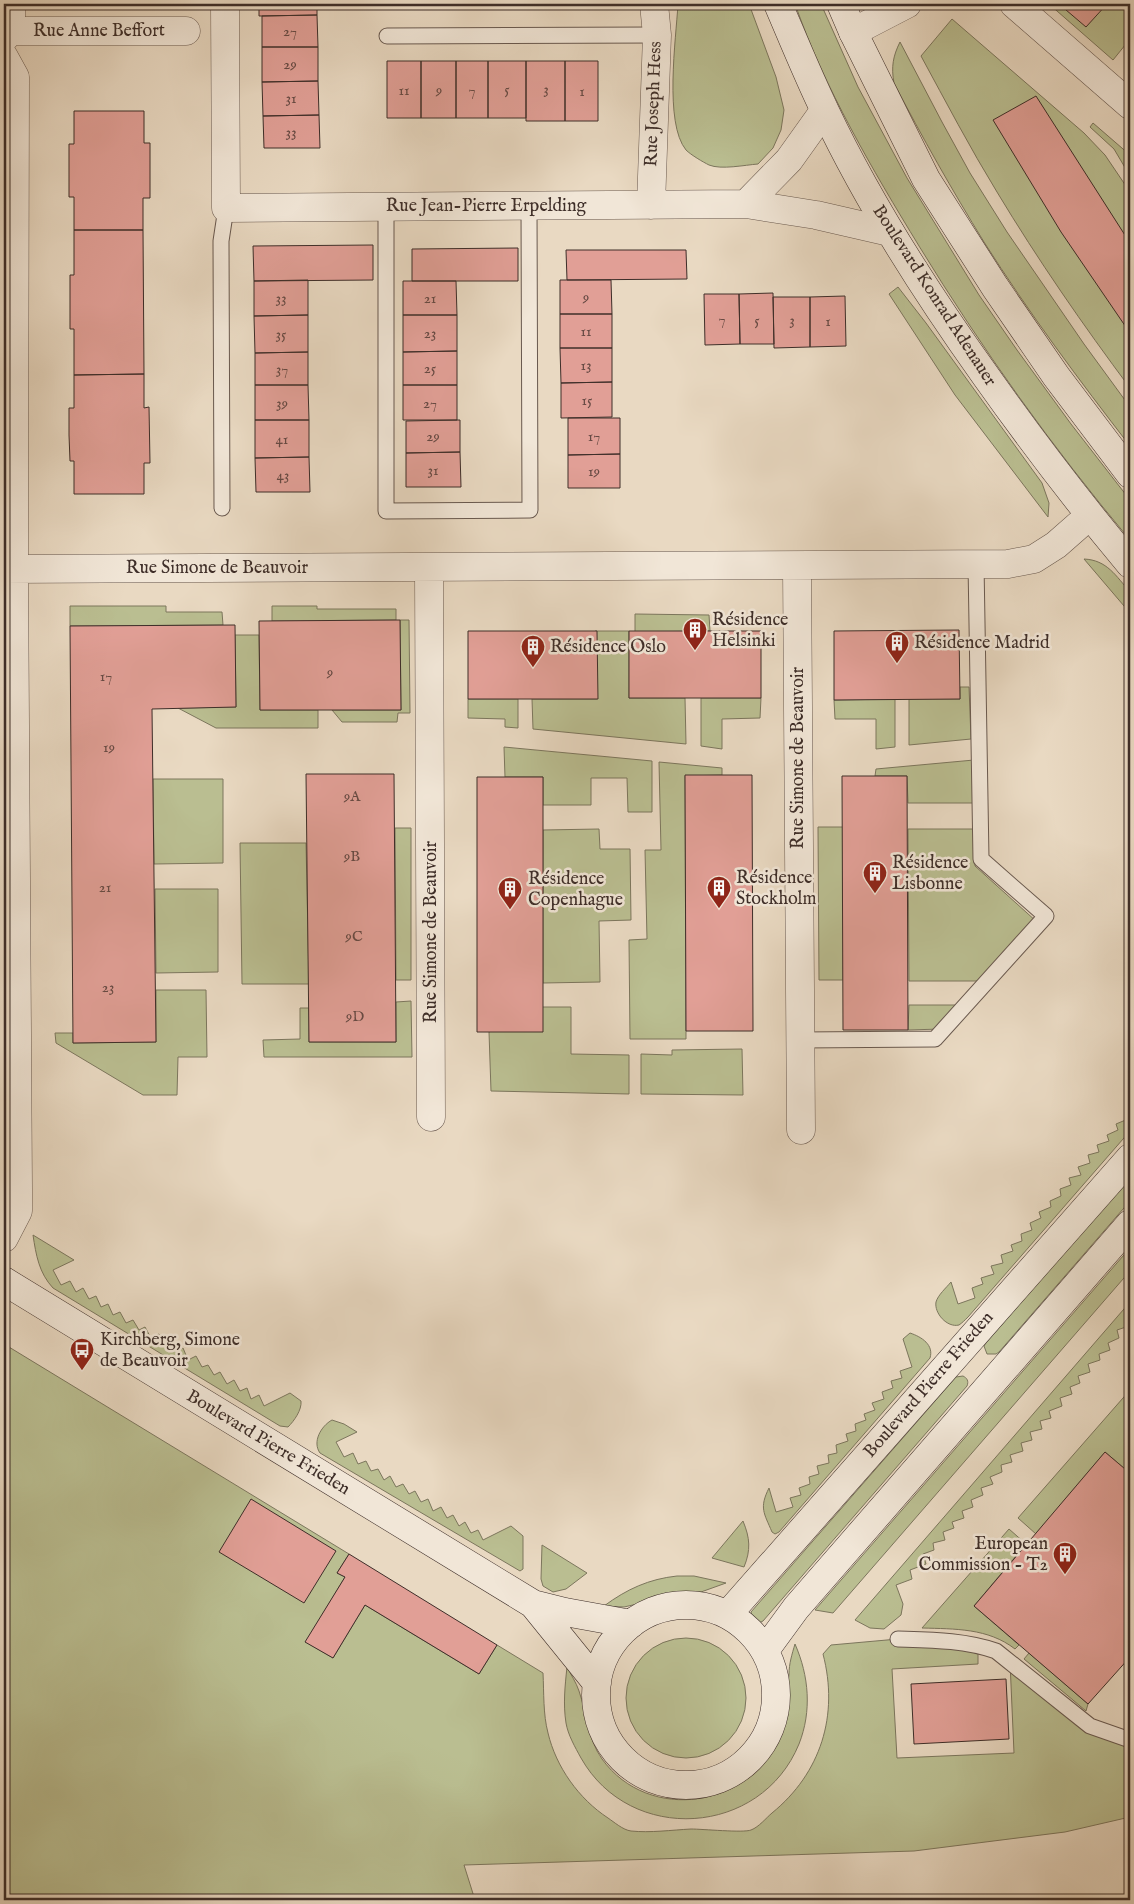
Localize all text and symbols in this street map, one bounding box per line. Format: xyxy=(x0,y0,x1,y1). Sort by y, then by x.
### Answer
street label: Rue Anne Beffort xyxy=(33,20,165,43)
house number: 27 xyxy=(283,22,297,41)
street label: Rue Joseph Hess xyxy=(640,41,668,167)
house number: 29 xyxy=(283,55,297,74)
house number: 5 xyxy=(504,80,510,99)
house number: 3 xyxy=(543,80,549,99)
house number: 11 xyxy=(398,81,410,100)
house number: 9 xyxy=(435,81,442,100)
house number: 7 xyxy=(468,81,476,100)
house number: 1 xyxy=(579,82,585,101)
house number: 31 xyxy=(285,89,297,108)
house number: 33 xyxy=(285,123,297,142)
street label: Rue Jean-Pierre Erpelding xyxy=(386,195,587,218)
street label: Boulevard Konrad Adenauer xyxy=(867,201,1001,391)
house number: 9 xyxy=(582,288,589,307)
house number: 33 xyxy=(275,289,287,308)
house number: 21 xyxy=(424,289,436,308)
house number: 7 xyxy=(718,310,726,329)
house number: 5 xyxy=(754,311,760,330)
house number: 3 xyxy=(789,311,795,330)
house number: 1 xyxy=(825,312,831,331)
house number: 11 xyxy=(580,322,592,341)
house number: 23 xyxy=(424,324,436,343)
house number: 35 xyxy=(275,325,287,344)
house number: 13 xyxy=(580,356,592,375)
house number: 25 xyxy=(424,359,437,378)
house number: 37 xyxy=(276,360,288,379)
house number: 15 xyxy=(581,391,593,410)
house number: 39 xyxy=(276,394,288,413)
house number: 27 xyxy=(423,394,437,413)
house number: 29 xyxy=(426,427,440,446)
house number: 17 xyxy=(588,427,600,446)
house number: 41 xyxy=(276,430,288,449)
house number: 31 xyxy=(427,461,439,480)
house number: 19 xyxy=(588,462,600,481)
house number: 43 xyxy=(277,466,289,485)
street label: Rue Simone de Beauvoir xyxy=(126,557,309,580)
place label: Résidence Helsinki xyxy=(712,609,788,653)
building icon: Résidence Helsinki xyxy=(682,617,708,651)
building icon: Résidence Madrid xyxy=(884,630,910,664)
place label: Résidence Madrid xyxy=(914,632,1050,655)
building icon: Résidence Oslo xyxy=(520,634,546,668)
place label: Résidence Oslo xyxy=(550,636,666,659)
house number: 9 xyxy=(326,663,333,682)
street label: Rue Simone de Beauvoir xyxy=(787,666,810,849)
house number: 17 xyxy=(100,667,112,686)
house number: 19 xyxy=(103,738,115,757)
house number: 9A xyxy=(343,787,361,806)
street label: Rue Simone de Beauvoir xyxy=(420,840,443,1023)
house number: 9B xyxy=(343,847,360,866)
place label: Résidence Lisbonne xyxy=(892,852,968,896)
building icon: Résidence Lisbonne xyxy=(862,860,888,894)
place label: Résidence Stockholm xyxy=(736,867,816,911)
place label: Résidence Copenhague xyxy=(528,868,623,912)
building icon: Résidence Stockholm xyxy=(706,875,732,909)
building icon: Résidence Copenhague xyxy=(497,876,523,910)
house number: 21 xyxy=(99,878,111,897)
house number: 9C xyxy=(344,927,363,946)
house number: 23 xyxy=(102,978,114,997)
house number: 9D xyxy=(345,1007,364,1026)
street label: Boulevard Pierre Frieden xyxy=(859,1307,999,1463)
place label: Kirchberg, Simone de Beauvoir xyxy=(100,1329,240,1373)
bus stop icon: Kirchberg, Simone de Beauvoir xyxy=(69,1337,95,1371)
street label: Boulevard Pierre Frieden xyxy=(182,1385,354,1501)
place label: European Commission - T2 xyxy=(918,1533,1048,1577)
building icon: European Commission - T2 xyxy=(1052,1541,1078,1575)

